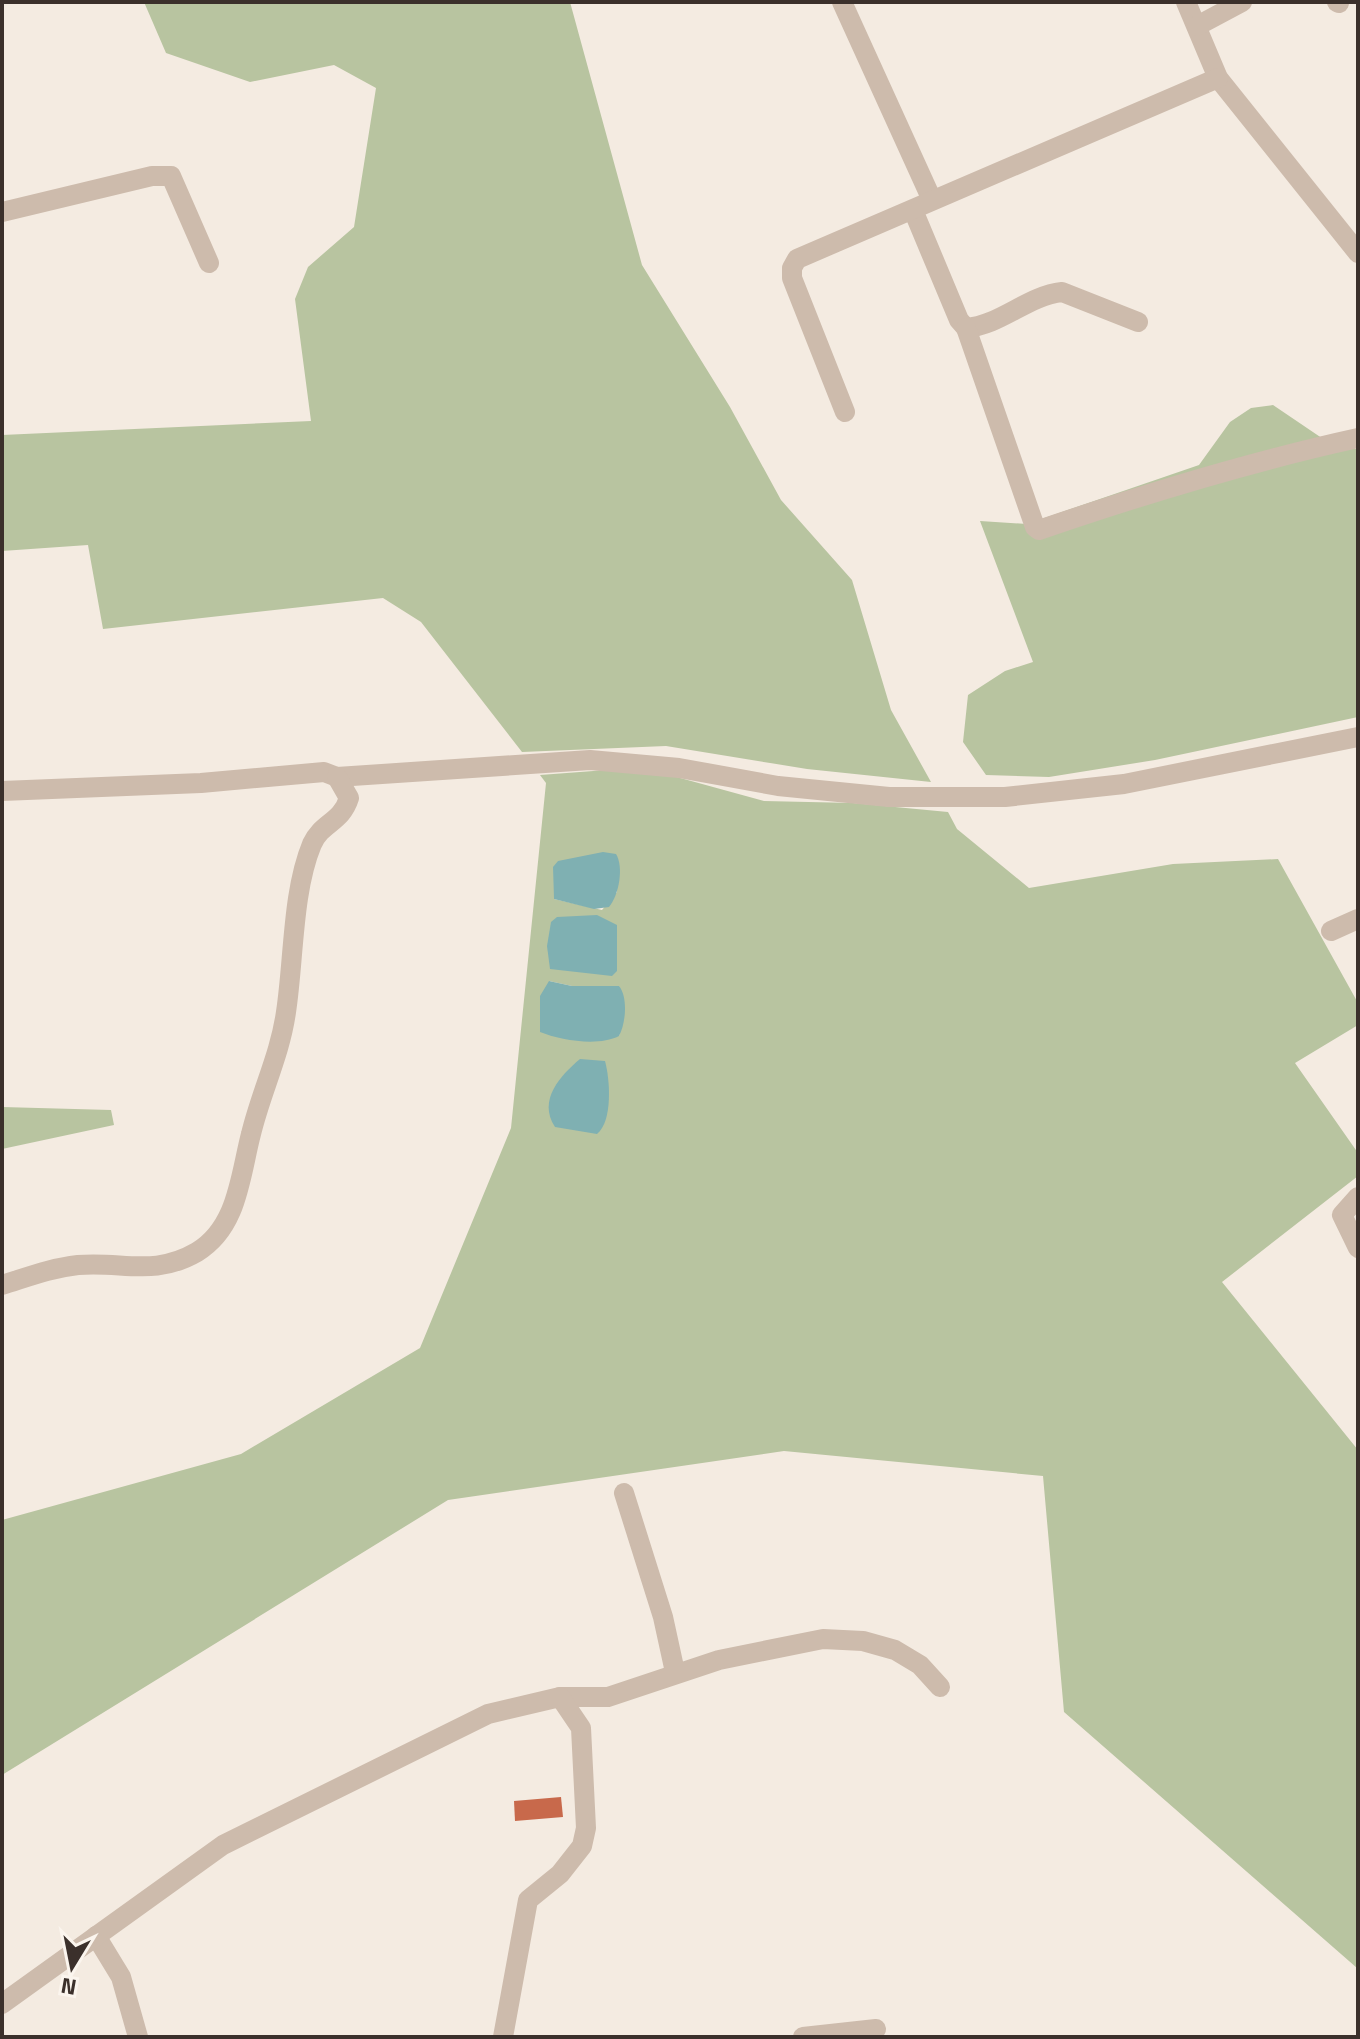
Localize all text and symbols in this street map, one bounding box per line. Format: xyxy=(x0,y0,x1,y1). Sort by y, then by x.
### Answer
north arrow xyxy=(32,1927,112,2007)
text: N xyxy=(58,1969,79,2005)

